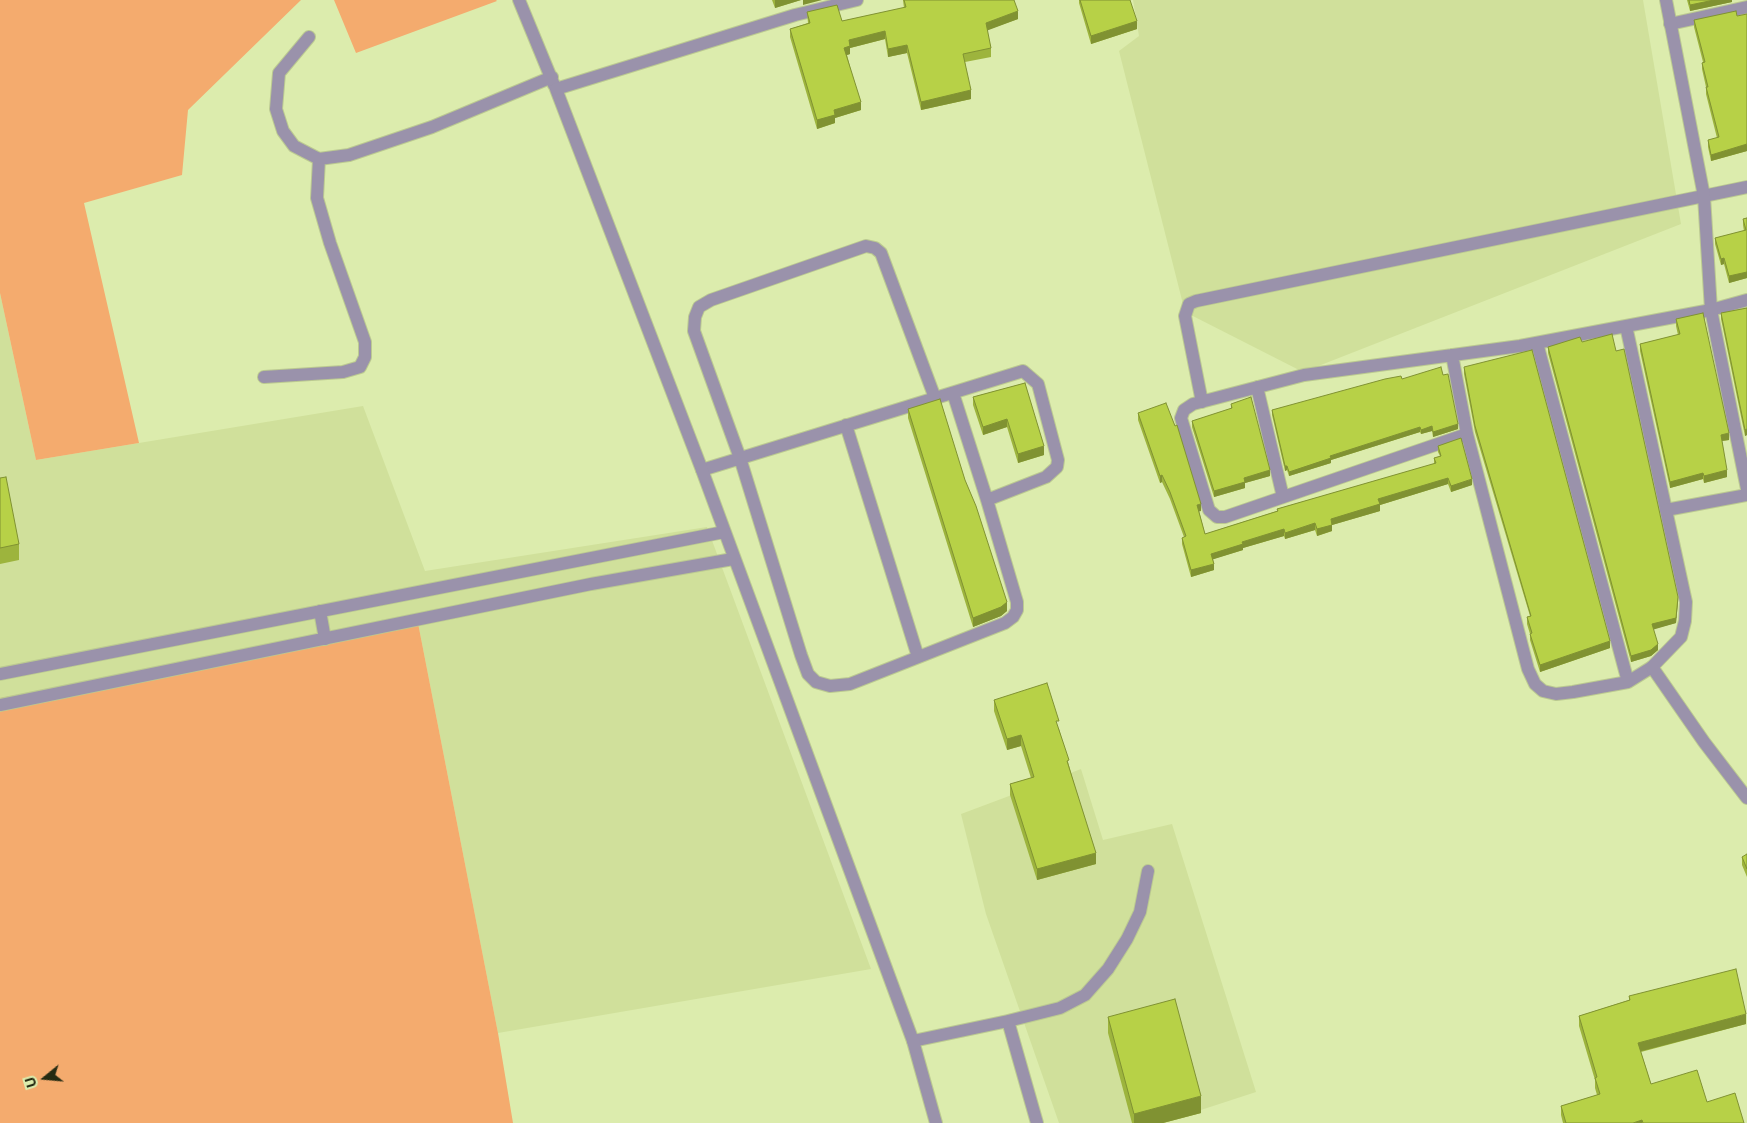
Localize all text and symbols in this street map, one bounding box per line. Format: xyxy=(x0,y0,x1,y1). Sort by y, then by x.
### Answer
north arrow xyxy=(20,1053,70,1103)
text: U xyxy=(20,1075,41,1090)

